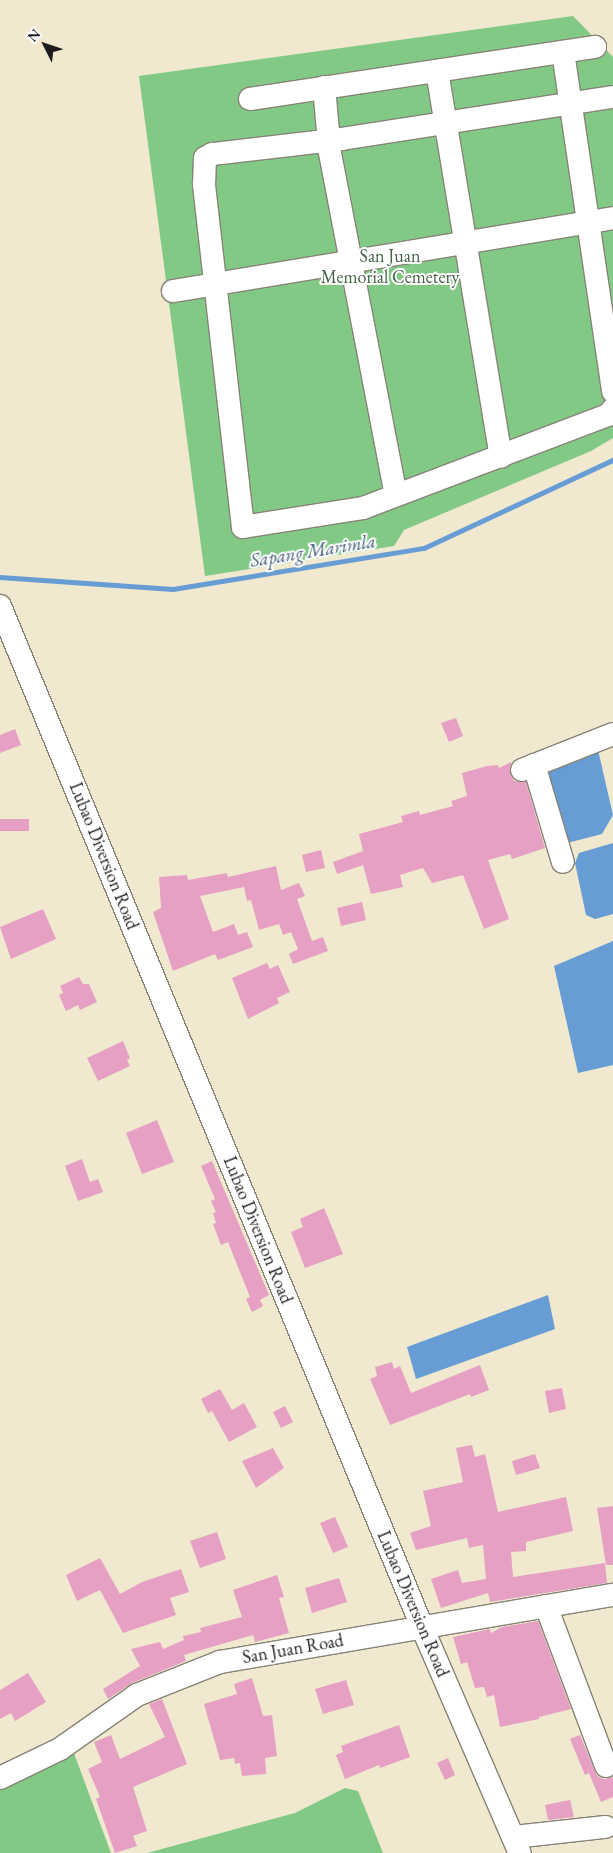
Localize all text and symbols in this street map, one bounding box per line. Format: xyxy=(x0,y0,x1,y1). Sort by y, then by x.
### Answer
north arrow xyxy=(20,20,70,70)
text: N xyxy=(23,25,44,45)
park label: San Juan Memorial Cemetery xyxy=(321,246,459,288)
water label: Sapang Marimla xyxy=(249,530,377,572)
street label: Lubao Diversion Road xyxy=(65,779,143,933)
street label: Lubao Diversion Road xyxy=(219,1153,297,1307)
street label: Lubao Diversion Road xyxy=(372,1528,454,1680)
street label: San Juan Road xyxy=(241,1629,345,1669)

